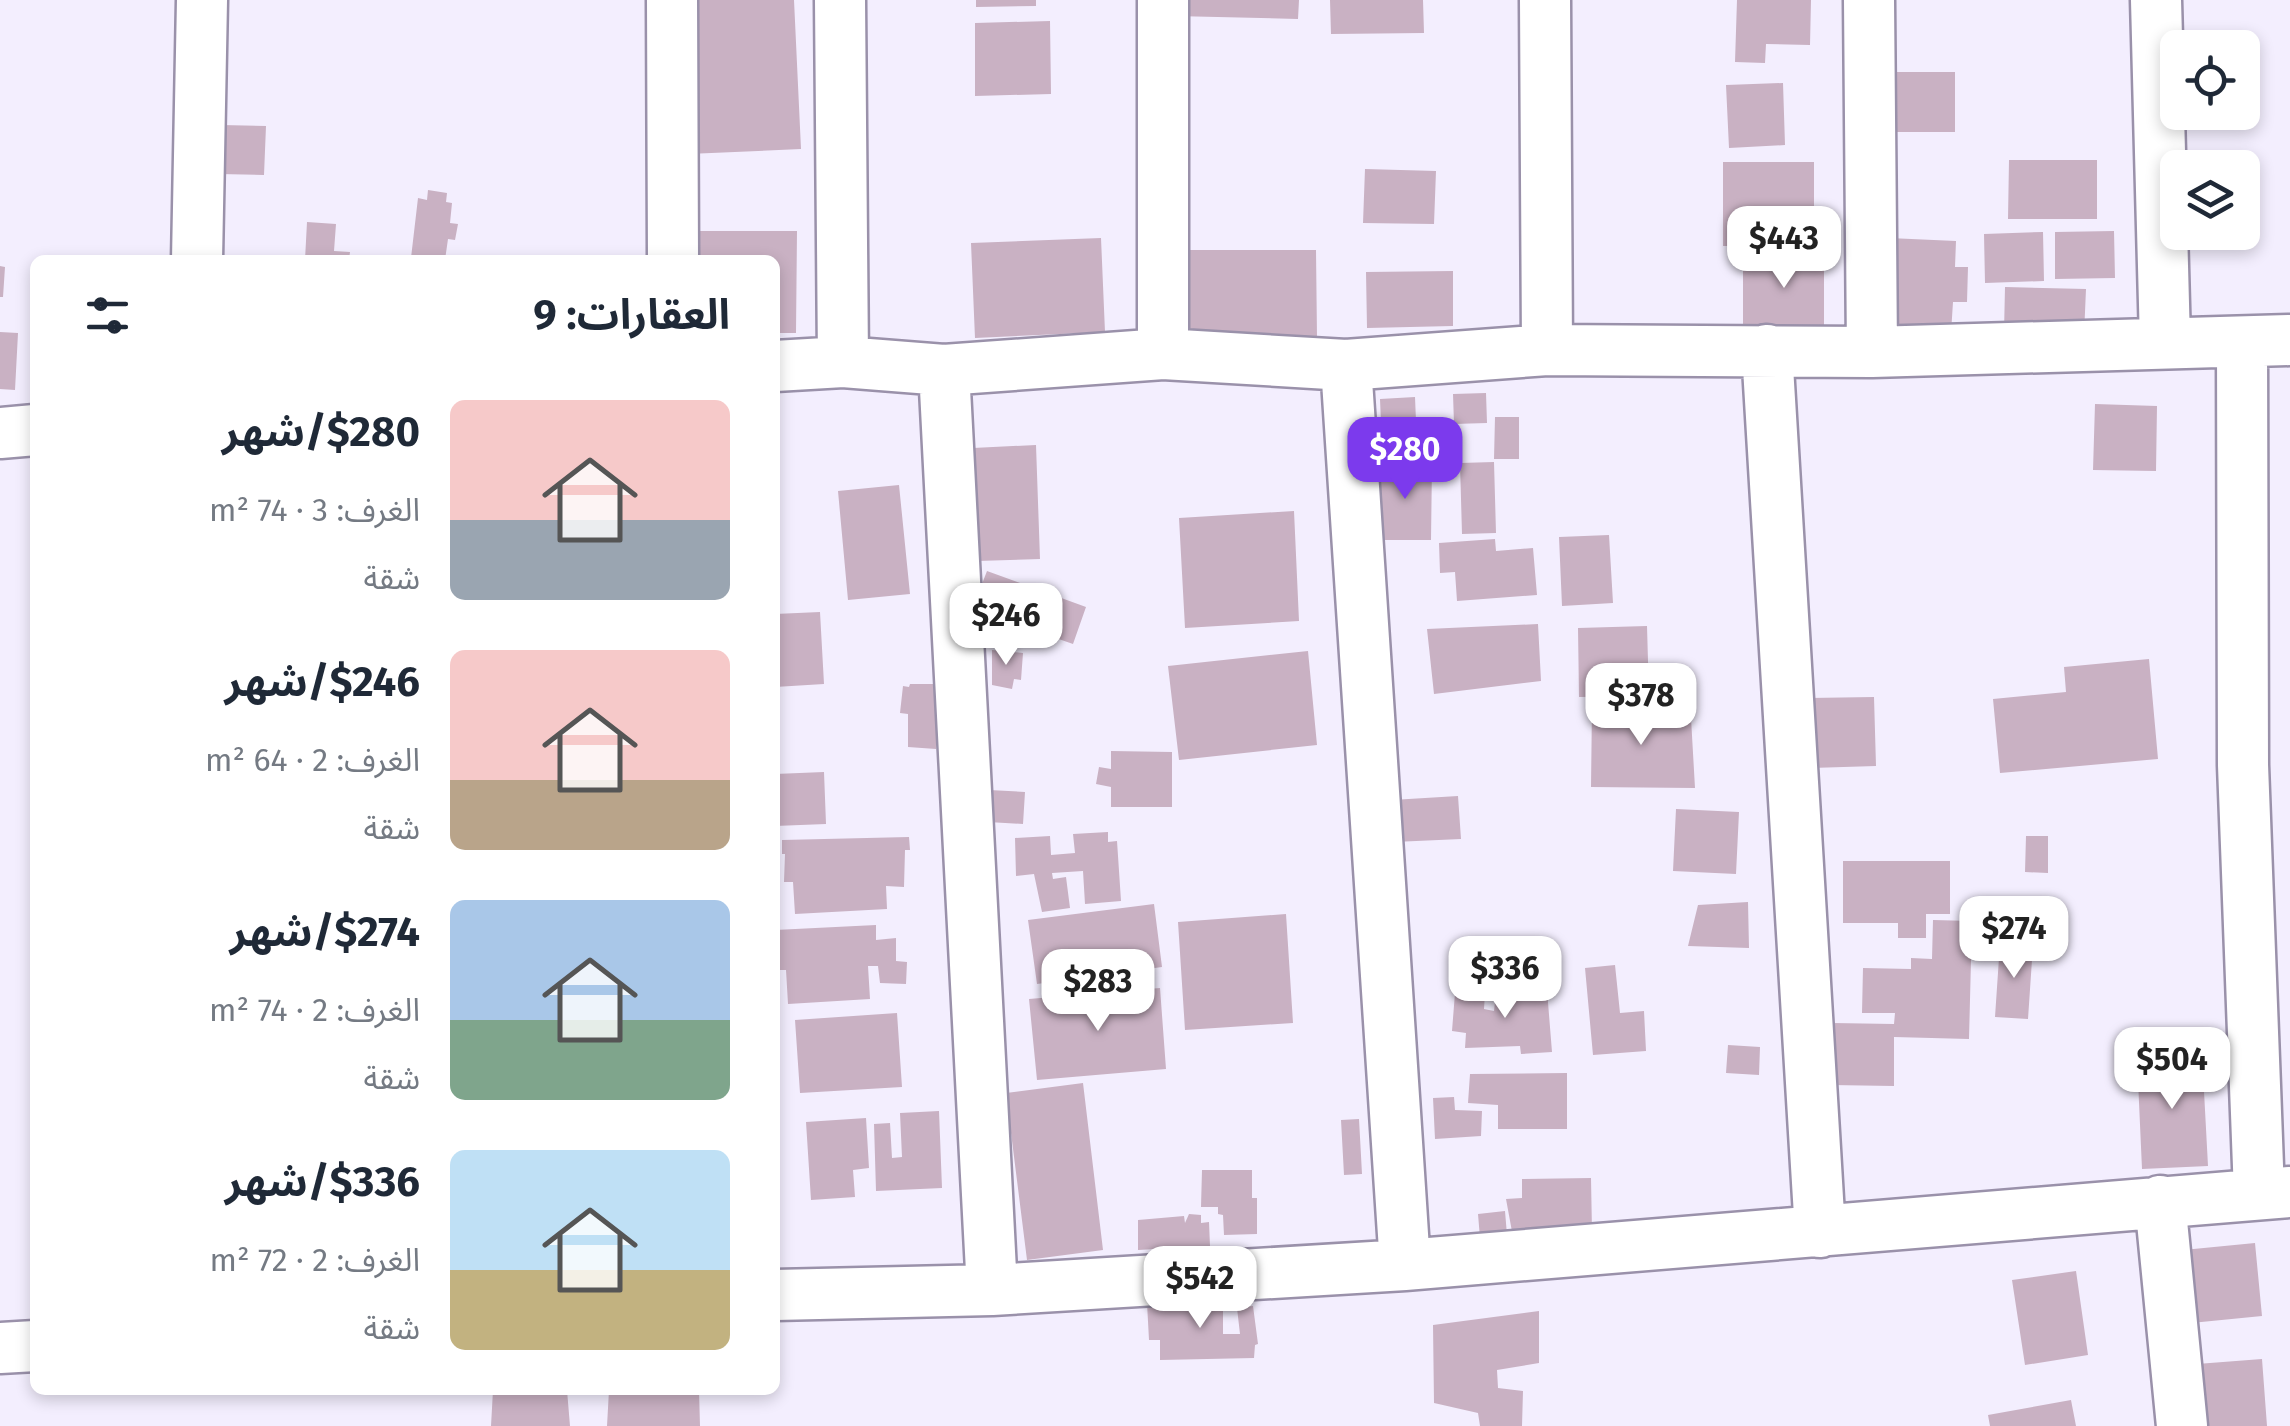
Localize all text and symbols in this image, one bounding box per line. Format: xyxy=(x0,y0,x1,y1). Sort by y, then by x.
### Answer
map controls xyxy=(2160,30,2260,250)
button: locate xyxy=(2160,30,2260,130)
button: layers xyxy=(2160,150,2260,250)
pin: $443 xyxy=(1725,206,1843,291)
text: $443 xyxy=(1749,219,1819,257)
icon: filters xyxy=(80,288,135,343)
text: العقارات: 9 xyxy=(533,290,730,340)
text: $280/شهر xyxy=(222,407,420,457)
pin: $280 xyxy=(1346,417,1464,502)
text: $280 xyxy=(1369,430,1441,468)
icon: home xyxy=(530,440,650,560)
text: الغرف: 3 · 74 m² xyxy=(209,491,420,529)
text: شقة xyxy=(364,559,420,597)
pin: $246 xyxy=(947,583,1065,668)
text: $246 xyxy=(972,596,1041,634)
text: $246/شهر xyxy=(225,657,420,707)
pin: $378 xyxy=(1582,663,1700,748)
text: $378 xyxy=(1607,676,1675,714)
icon: home xyxy=(530,690,650,810)
text: الغرف: 2 · 64 m² xyxy=(205,741,420,779)
text: شقة xyxy=(364,809,420,847)
pin: $274 xyxy=(1955,896,2073,981)
text: $274/شهر xyxy=(230,907,420,957)
text: $274 xyxy=(1981,909,2047,947)
pin: $336 xyxy=(1446,936,1564,1021)
icon: home xyxy=(530,940,650,1060)
pin: $283 xyxy=(1039,949,1157,1034)
text: $336 xyxy=(1471,949,1539,987)
text: $283 xyxy=(1063,962,1133,1000)
text: الغرف: 2 · 74 m² xyxy=(209,991,420,1029)
pin: $504 xyxy=(2113,1027,2231,1112)
text: $504 xyxy=(2136,1040,2208,1078)
text: شقة xyxy=(364,1059,420,1097)
text: $336/شهر xyxy=(225,1157,420,1207)
icon: home xyxy=(530,1190,650,1310)
text: الغرف: 2 · 72 m² xyxy=(209,1241,420,1279)
pin: $542 xyxy=(1141,1246,1259,1331)
text: $542 xyxy=(1166,1259,1234,1297)
text: شقة xyxy=(364,1309,420,1347)

